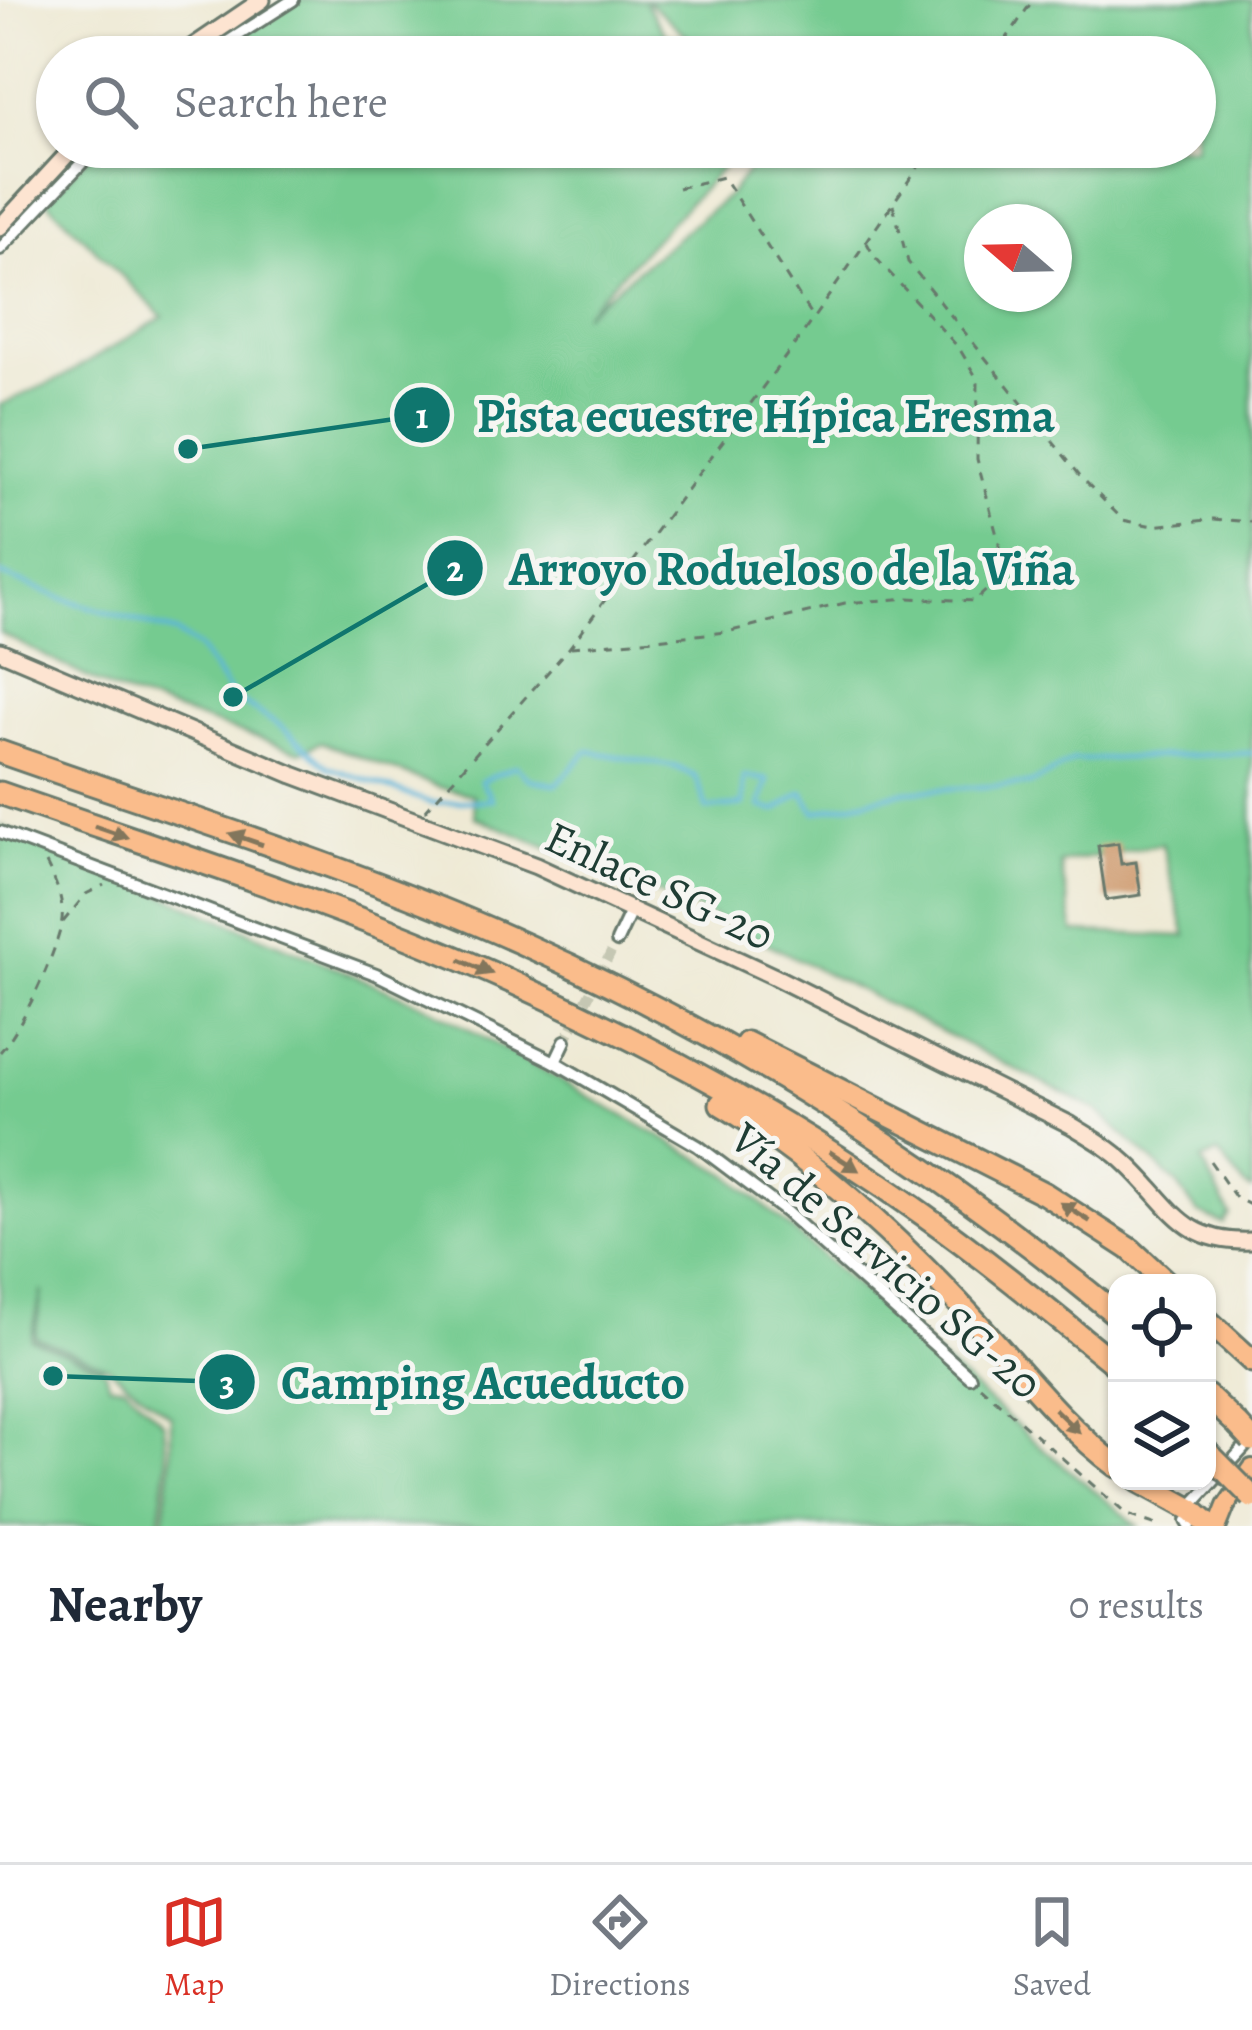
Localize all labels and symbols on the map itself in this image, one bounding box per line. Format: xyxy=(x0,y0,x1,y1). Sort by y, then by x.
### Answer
north arrow xyxy=(964,204,1072,312)
callout: Pista ecuestre Hípica Eresma xyxy=(392,373,1079,457)
text: Pista ecuestre Hípica Eresma xyxy=(477,383,1055,449)
text: 1 xyxy=(416,391,429,440)
callout: Arroyo Roduelos o de la Viña xyxy=(425,526,1099,610)
text: Arroyo Roduelos o de la Viña xyxy=(508,536,1075,602)
text: 2 xyxy=(446,544,464,593)
street label: Enlace SG-20 xyxy=(535,806,784,966)
one-way arrow xyxy=(93,824,129,842)
one-way arrow xyxy=(228,829,264,847)
one-way arrow xyxy=(459,957,494,977)
street label: Vía de Servicio SG-20 xyxy=(716,1107,1056,1414)
one-way arrow xyxy=(827,1150,860,1172)
one-way arrow xyxy=(1059,1201,1091,1223)
callout: Camping Acueducto xyxy=(197,1340,709,1424)
text: Camping Acueducto xyxy=(281,1350,685,1416)
text: 3 xyxy=(219,1358,235,1407)
one-way arrow xyxy=(1052,1406,1081,1434)

